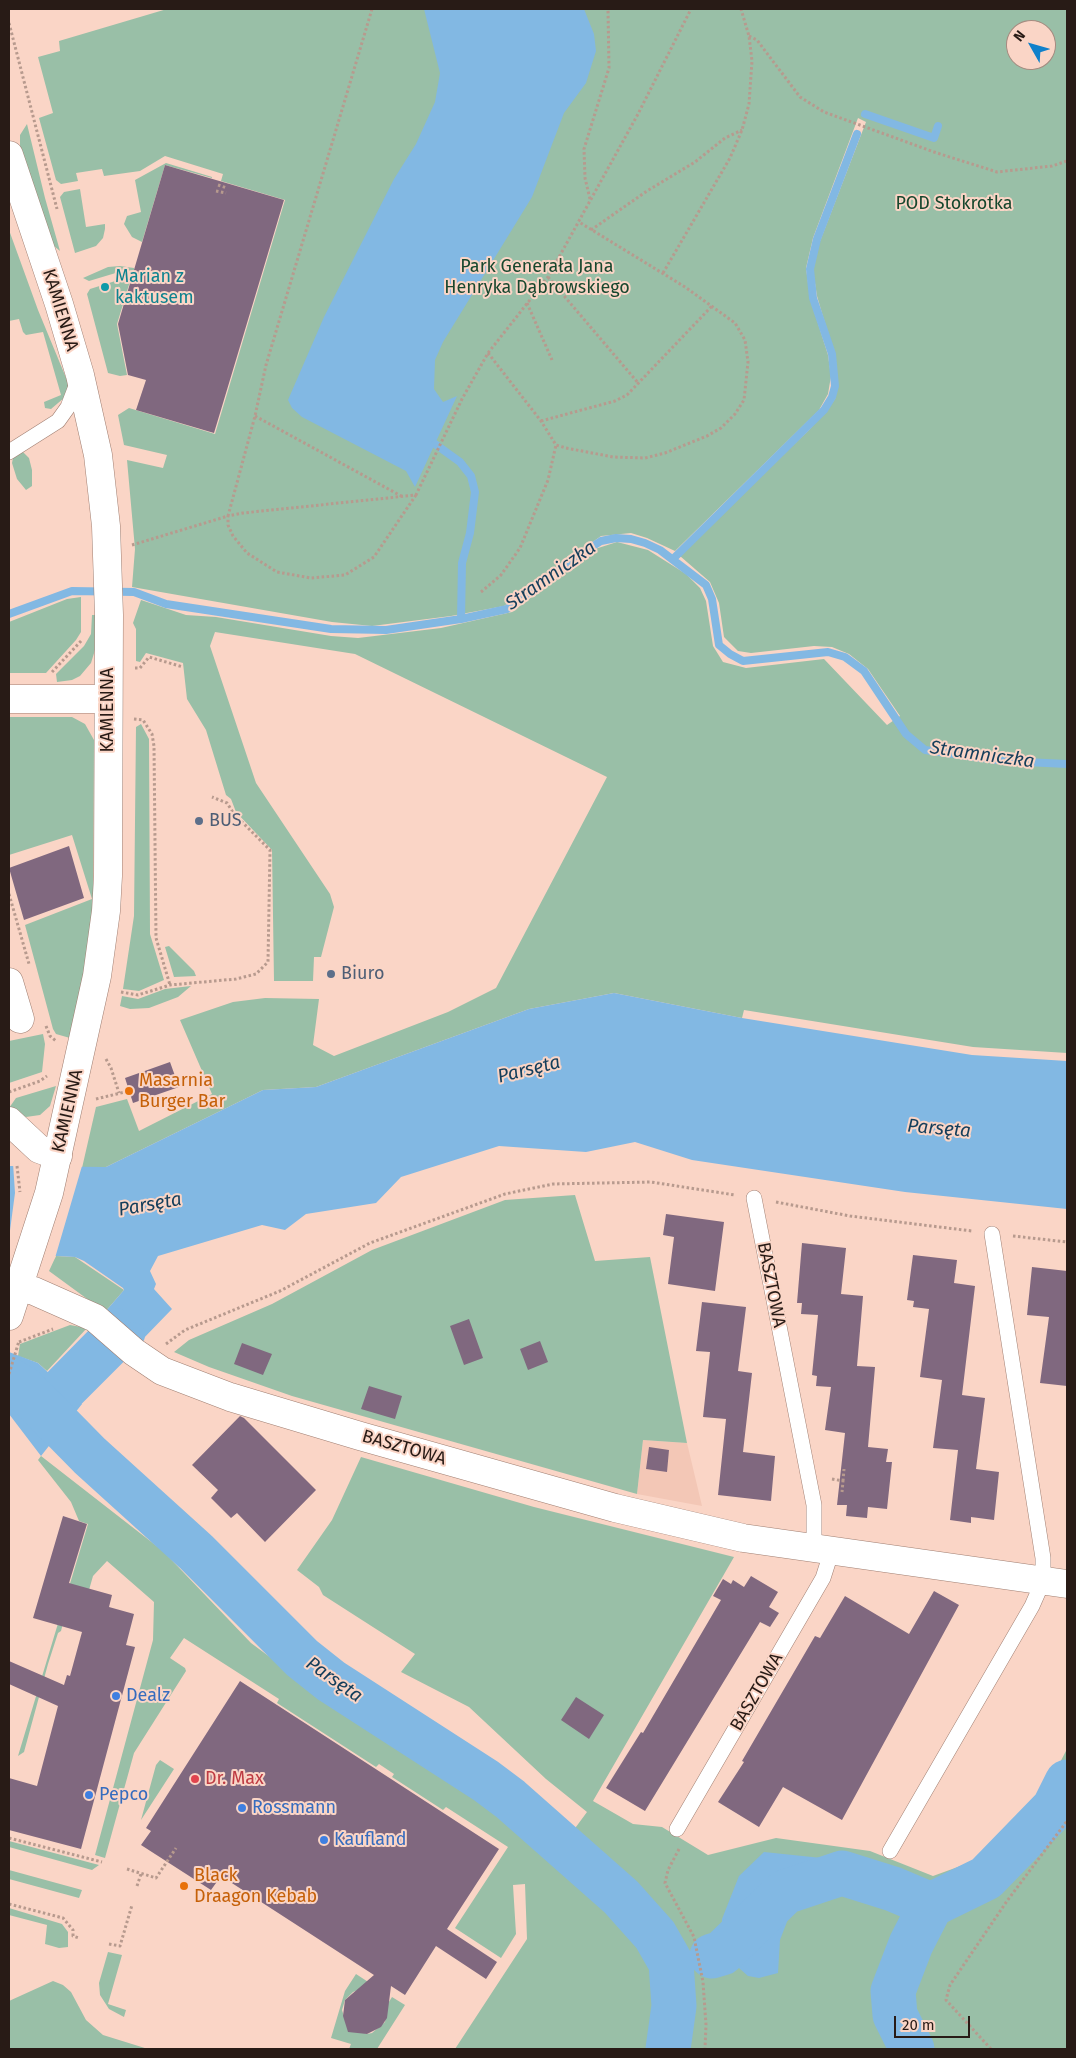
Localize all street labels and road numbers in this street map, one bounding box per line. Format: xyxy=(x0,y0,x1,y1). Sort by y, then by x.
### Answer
street label: KAMIENNA xyxy=(37,266,83,354)
street label: KAMIENNA xyxy=(97,668,119,752)
street label: KAMIENNA xyxy=(48,1067,88,1155)
street label: BASZTOWA xyxy=(752,1241,790,1329)
street label: BASZTOWA xyxy=(360,1426,448,1470)
street label: BASZTOWA xyxy=(726,1649,788,1735)

